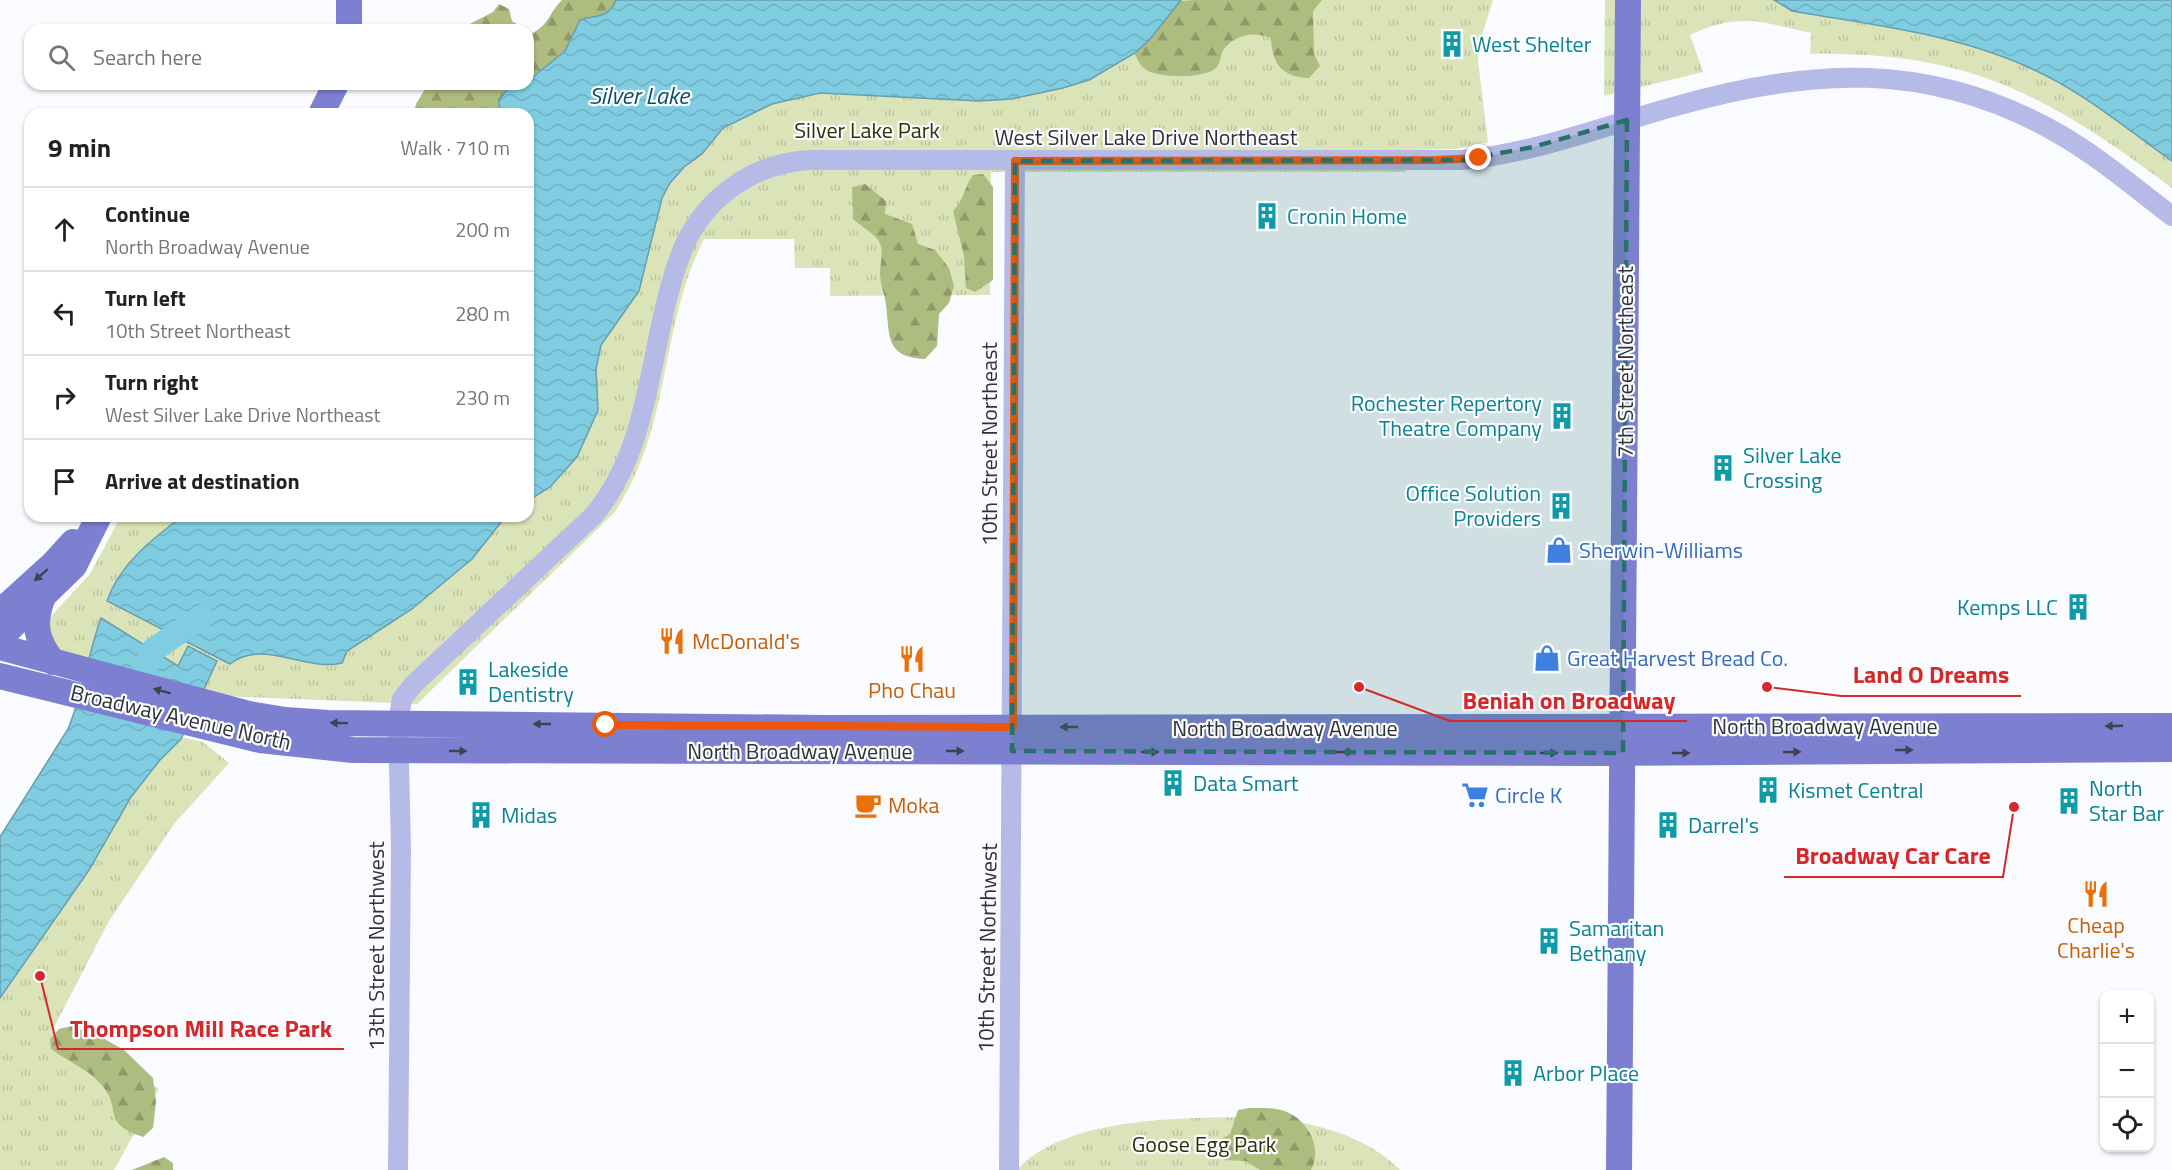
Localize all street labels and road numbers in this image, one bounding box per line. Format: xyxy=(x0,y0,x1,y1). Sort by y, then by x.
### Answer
street label: West Silver Lake Drive Northeast xyxy=(994,120,1298,154)
street label: 7th Street Northeast xyxy=(1608,266,1642,458)
street label: 10th Street Northeast xyxy=(972,342,1006,546)
street label: Broadway Avenue North xyxy=(67,675,295,759)
street label: North Broadway Avenue xyxy=(1712,709,1938,743)
street label: North Broadway Avenue xyxy=(1172,711,1398,745)
street label: North Broadway Avenue xyxy=(687,734,913,768)
street label: 13th Street Northwest xyxy=(359,841,393,1051)
street label: 10th Street Northwest xyxy=(968,843,1006,1053)

